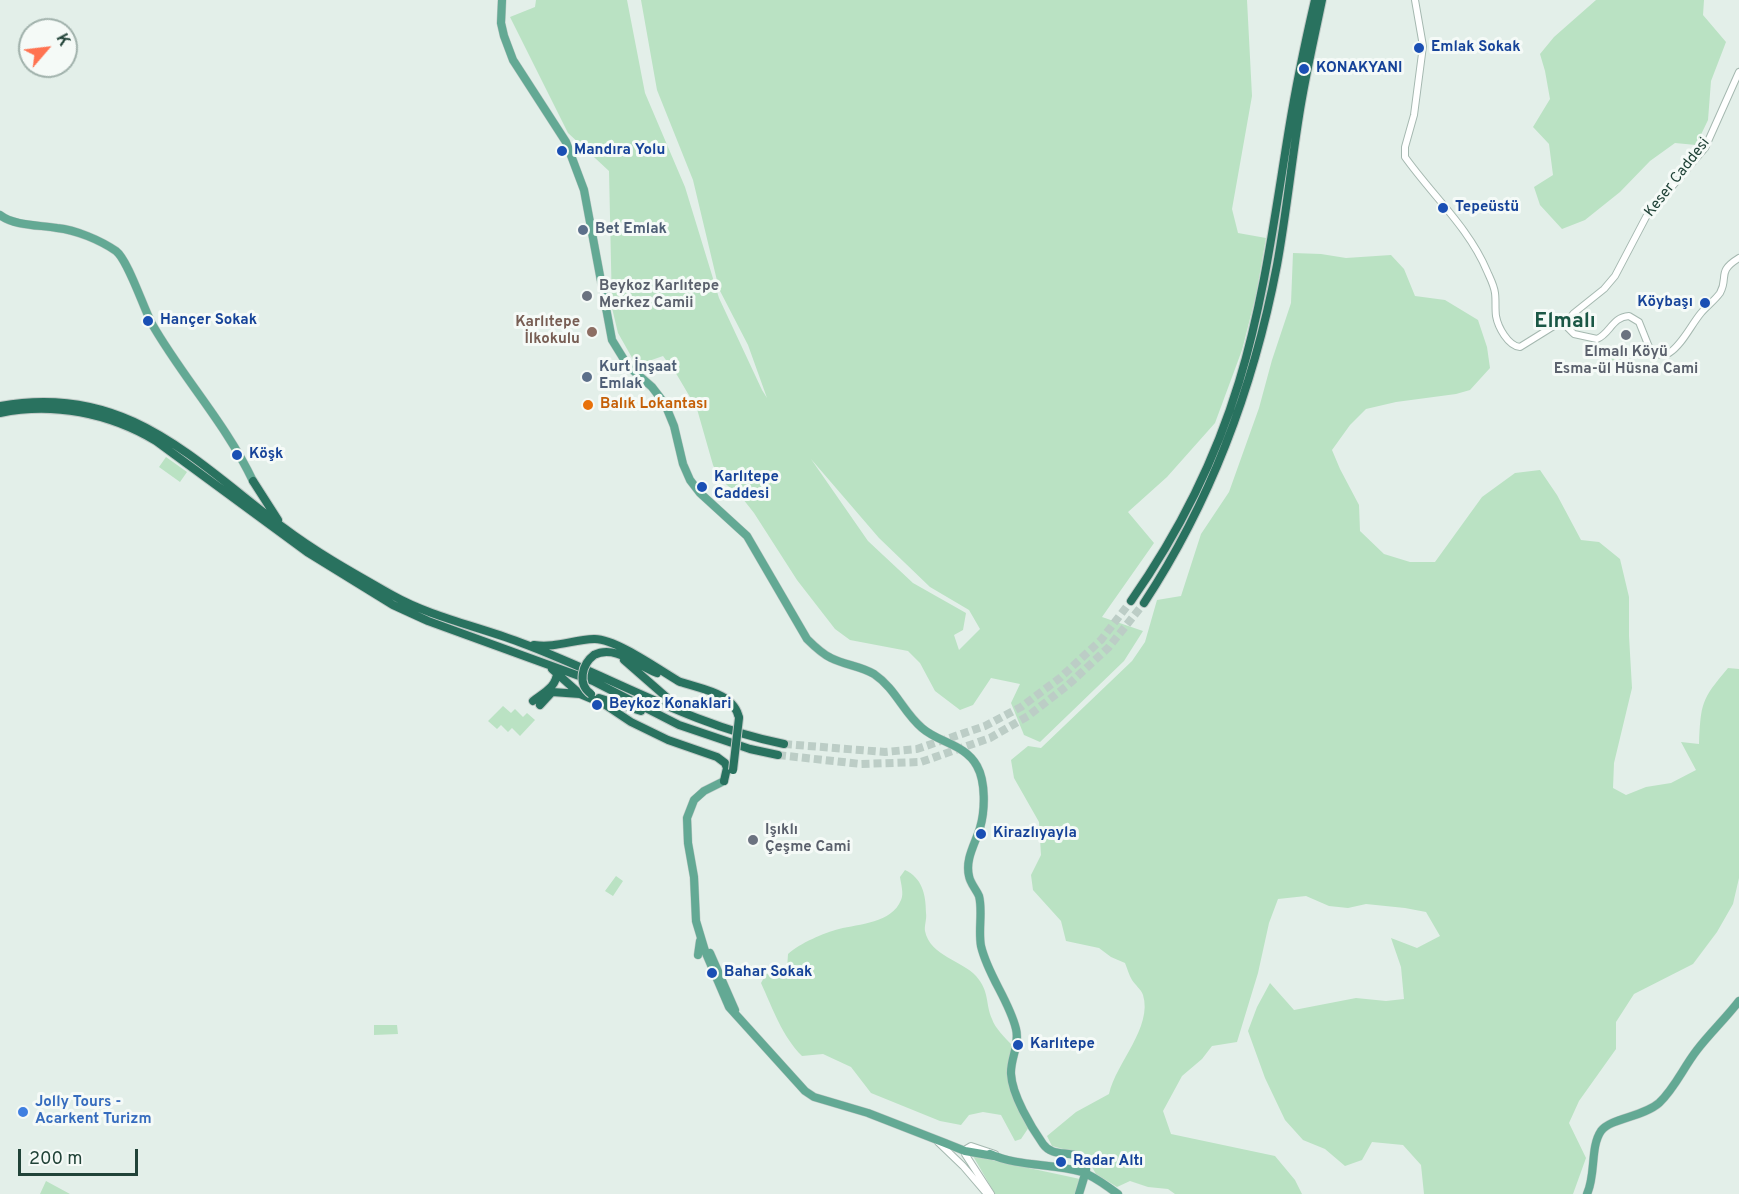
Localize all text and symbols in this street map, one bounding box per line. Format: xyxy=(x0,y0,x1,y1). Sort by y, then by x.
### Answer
north arrow xyxy=(18,18,78,78)
text: K xyxy=(51,31,74,50)
place label: Emlak Sokak xyxy=(1431,39,1521,57)
marker: Emlak Sokak xyxy=(1412,41,1426,55)
place label: KONAKYANI xyxy=(1316,60,1402,78)
marker: KONAKYANI xyxy=(1297,62,1311,76)
street label: Keser Caddesi xyxy=(1642,135,1714,221)
place label: Mandıra Yolu xyxy=(574,142,665,160)
marker: Mandıra Yolu xyxy=(555,144,569,158)
place label: Tepeüstü xyxy=(1455,199,1519,217)
marker: Tepeüstü xyxy=(1436,201,1450,215)
place label: Bet Emlak xyxy=(595,221,667,239)
marker: Bet Emlak xyxy=(576,223,590,237)
place label: Beykoz Karlıtepe Merkez Camii xyxy=(599,278,719,313)
marker: Beykoz Karlıtepe Merkez Camii xyxy=(580,289,594,303)
place label: Köybaşı xyxy=(1637,294,1693,312)
marker: Köybaşı xyxy=(1698,296,1712,310)
district label: Elmalı xyxy=(1534,310,1596,336)
place label: Hançer Sokak xyxy=(160,312,257,330)
marker: Hançer Sokak xyxy=(141,314,155,328)
place label: Karlıtepe İlkokulu xyxy=(515,314,580,349)
marker: Karlıtepe İlkokulu xyxy=(585,325,599,339)
marker: Elmalı Köyü Esma-ül Hüsna Cami xyxy=(1619,328,1633,342)
place label: Elmalı Köyü Esma-ül Hüsna Cami xyxy=(1554,344,1698,379)
place label: Kurt İnşaat Emlak xyxy=(599,359,677,394)
marker: Kurt İnşaat Emlak xyxy=(580,370,594,384)
place label: Balık Lokantası xyxy=(600,396,708,414)
marker: Balık Lokantası xyxy=(581,398,595,412)
place label: Köşk xyxy=(249,446,283,464)
marker: Köşk xyxy=(230,448,244,462)
place label: Karlıtepe Caddesi xyxy=(714,469,779,504)
marker: Karlıtepe Caddesi xyxy=(695,480,709,494)
place label: Beykoz Konaklari xyxy=(609,696,732,714)
marker: Beykoz Konaklari xyxy=(590,698,604,712)
place label: Işıklı Çeşme Cami xyxy=(765,822,851,857)
place label: Kirazlıyayla xyxy=(993,825,1077,843)
marker: Kirazlıyayla xyxy=(974,827,988,841)
marker: Işıklı Çeşme Cami xyxy=(746,833,760,847)
place label: Bahar Sokak xyxy=(724,964,812,982)
marker: Bahar Sokak xyxy=(705,966,719,980)
place label: Karlıtepe xyxy=(1030,1036,1095,1054)
marker: Karlıtepe xyxy=(1011,1038,1025,1052)
place label: Jolly Tours - Acarkent Turizm xyxy=(35,1094,152,1129)
marker: Jolly Tours - Acarkent Turizm xyxy=(16,1105,30,1119)
scale bar xyxy=(21,1137,141,1175)
text: 200 m xyxy=(29,1148,82,1171)
place label: Radar Altı xyxy=(1073,1153,1143,1171)
marker: Radar Altı xyxy=(1054,1155,1068,1169)

